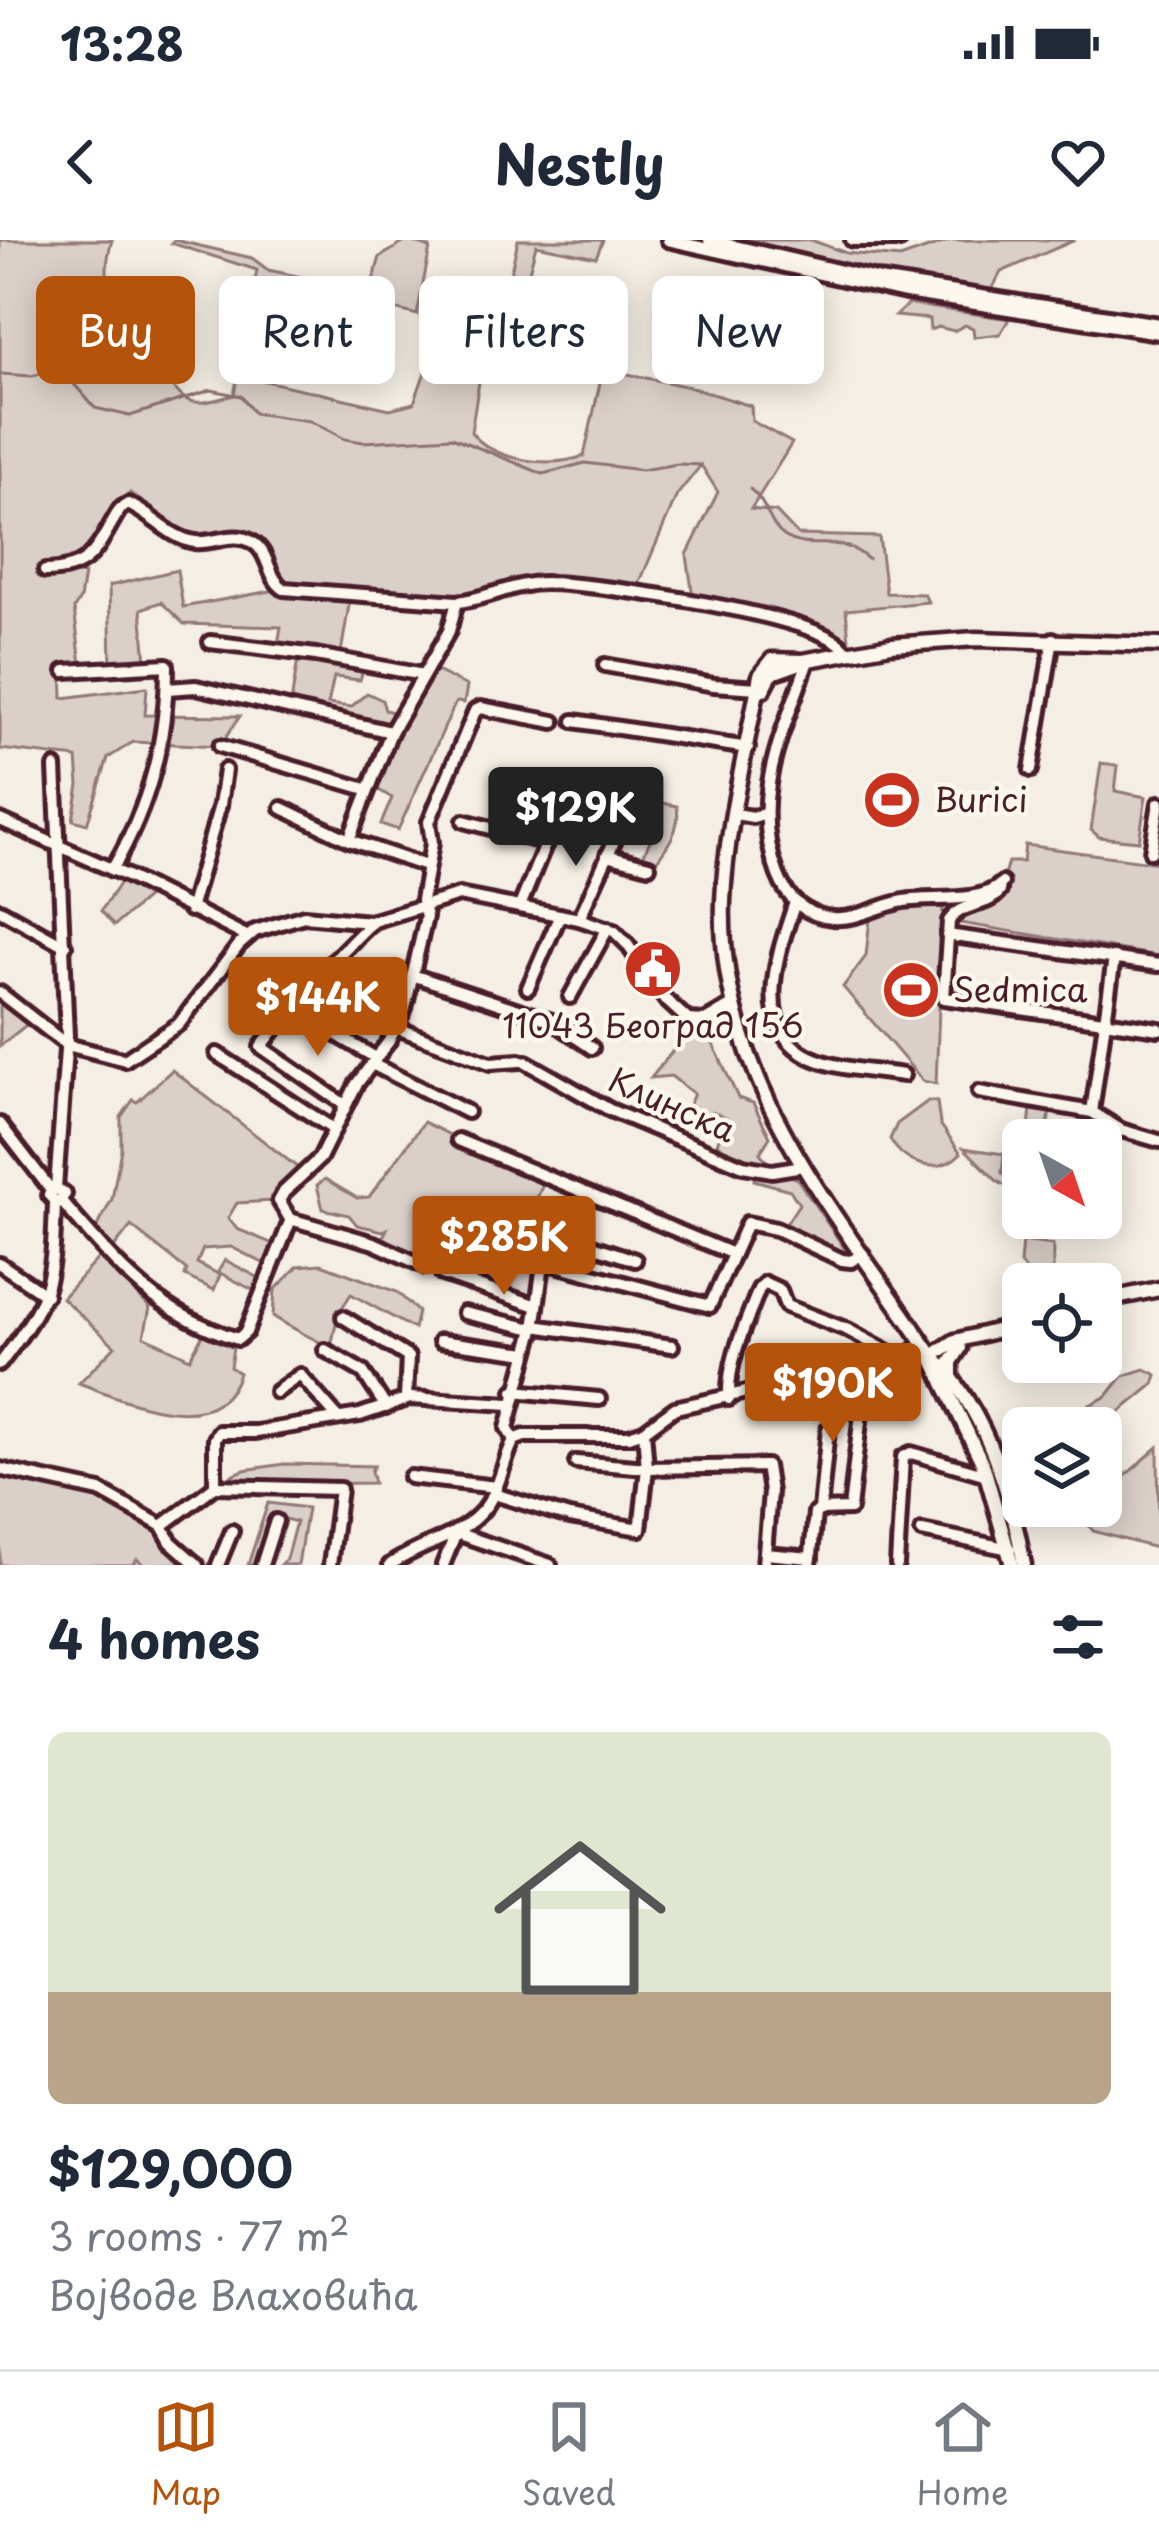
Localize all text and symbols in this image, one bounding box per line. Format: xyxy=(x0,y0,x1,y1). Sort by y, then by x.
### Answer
text: 13:28 xyxy=(60,8,184,76)
text: Nestly xyxy=(494,122,665,203)
icon: back xyxy=(48,129,114,195)
icon: heart xyxy=(1045,129,1111,195)
chip: Buy xyxy=(36,276,195,384)
chip: Rent xyxy=(219,276,395,384)
chip: Filters xyxy=(419,276,628,384)
chip: New xyxy=(652,276,824,384)
pin: $129K xyxy=(492,767,660,869)
sports icon: Burici xyxy=(861,769,923,831)
place label: Burici xyxy=(934,773,1028,823)
text: $129K xyxy=(515,776,637,835)
public building icon: 11043 Београд 156 xyxy=(622,938,684,1000)
pin: $144K xyxy=(234,957,402,1059)
sports icon: Sedmica xyxy=(880,959,942,1021)
place label: Sedmica xyxy=(953,963,1088,1013)
text: $144K xyxy=(255,966,381,1025)
place label: 11043 Београд 156 xyxy=(502,999,804,1049)
street label: Клинска xyxy=(601,1053,745,1154)
north arrow xyxy=(1002,1119,1122,1239)
map controls xyxy=(1002,1119,1122,1527)
pin: $285K xyxy=(420,1196,588,1298)
text: $285K xyxy=(440,1205,568,1264)
button: locate xyxy=(1002,1263,1122,1383)
pin: $190K xyxy=(749,1343,917,1445)
text: $190K xyxy=(772,1352,894,1411)
button: layers xyxy=(1002,1407,1122,1527)
text: 4 homes xyxy=(48,1599,260,1676)
icon: filters xyxy=(1045,1604,1111,1670)
icon: home xyxy=(472,1810,688,2026)
text: $129,000 xyxy=(48,2128,293,2205)
text: 3 rooms · 77 m² xyxy=(48,2205,350,2264)
text: Војводе Влаховића xyxy=(48,2264,417,2323)
tab: Map xyxy=(151,2394,221,2516)
tab: Saved xyxy=(522,2394,616,2516)
tab: Home xyxy=(917,2394,1008,2516)

